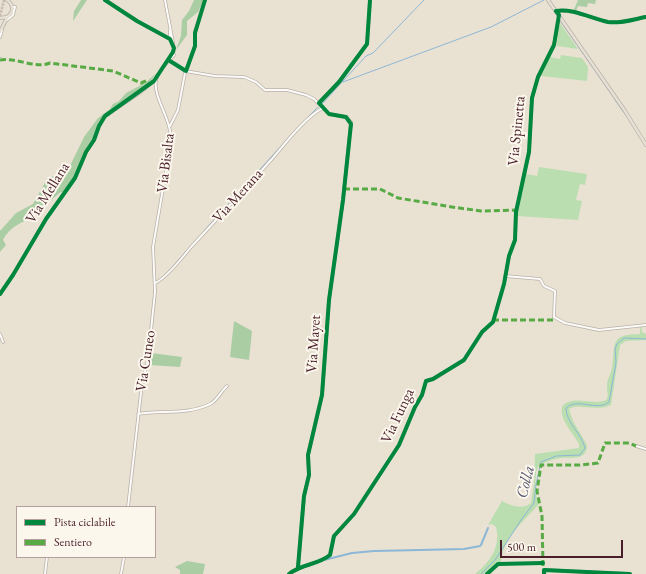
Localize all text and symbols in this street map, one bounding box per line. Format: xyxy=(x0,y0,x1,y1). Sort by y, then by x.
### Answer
street label: Via Spinetta xyxy=(504,95,530,167)
street label: Via Bisalta xyxy=(153,132,179,194)
street label: Via Mellana xyxy=(22,159,74,227)
street label: Via Merana xyxy=(209,165,267,227)
street label: Via Mayet xyxy=(303,314,325,374)
street label: Via Cuneo xyxy=(132,329,160,393)
street label: Via Funga xyxy=(377,386,419,446)
water label: Colla xyxy=(513,464,539,500)
legend xyxy=(16,506,156,558)
text: Pista ciclabile xyxy=(54,514,115,530)
scale bar xyxy=(502,532,625,558)
text: Sentiero xyxy=(54,534,92,550)
text: 500 m xyxy=(507,539,536,555)

